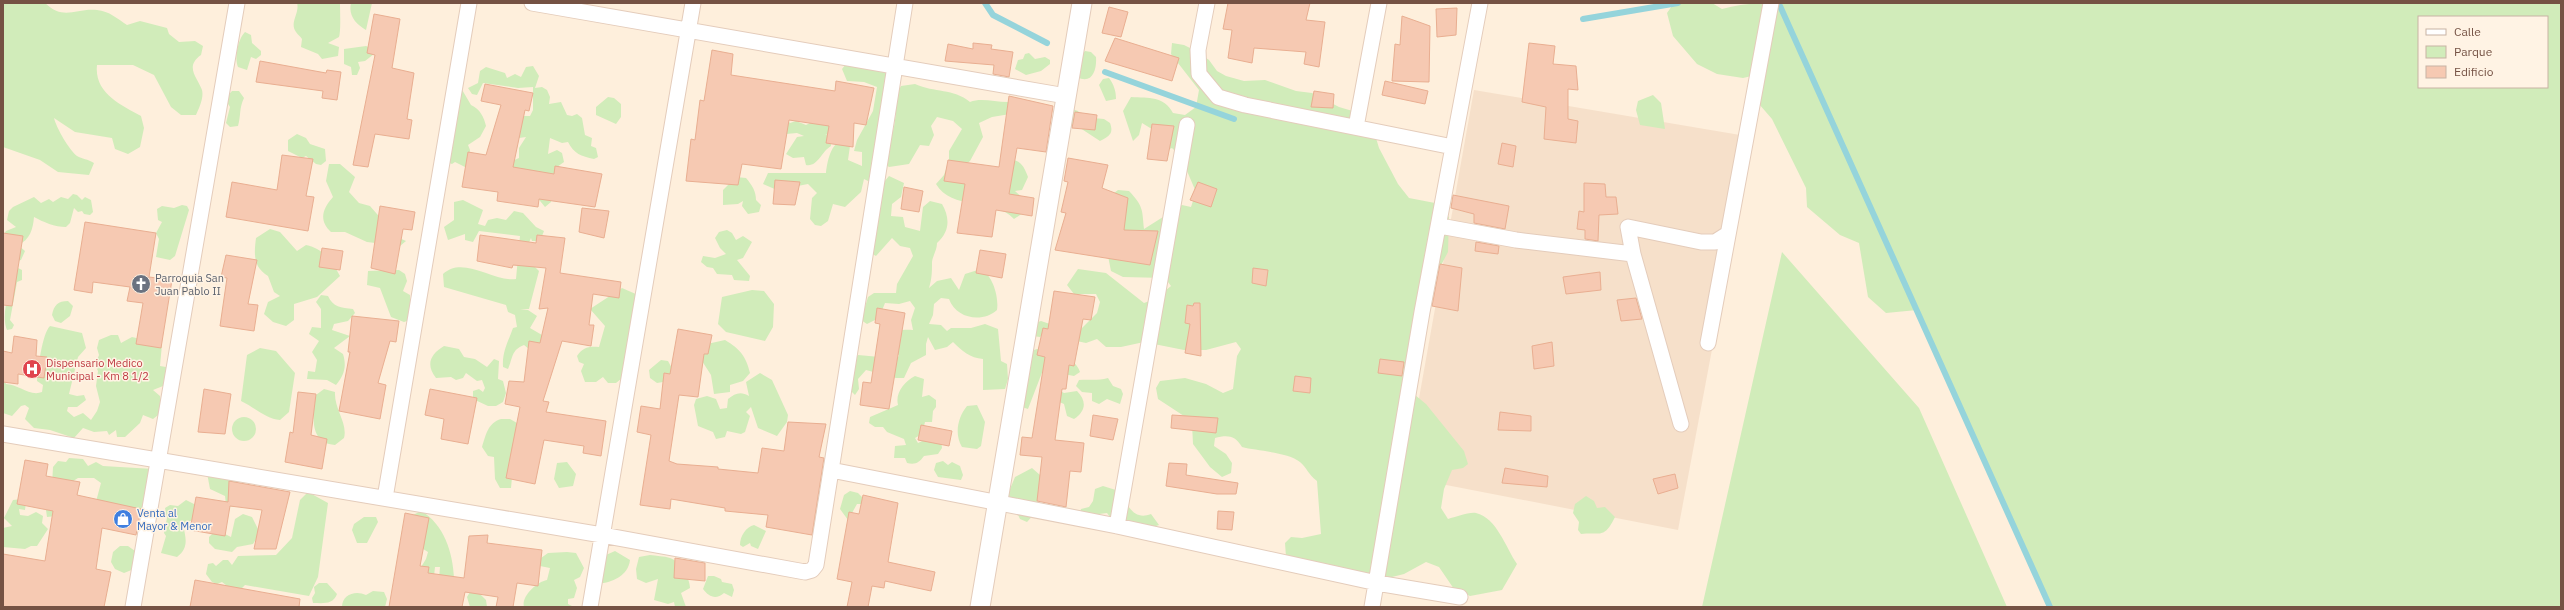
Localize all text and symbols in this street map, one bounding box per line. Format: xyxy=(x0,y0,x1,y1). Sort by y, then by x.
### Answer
legend xyxy=(2418,16,2548,88)
text: Calle xyxy=(2454,24,2481,39)
text: Parque xyxy=(2454,44,2493,59)
text: Edificio xyxy=(2454,64,2494,79)
place label: Parroquia San Juan Pablo II xyxy=(155,271,224,298)
church icon: Parroquia San Juan Pablo II xyxy=(130,273,152,295)
place label: Dispensario Medico Municipal - Km 8 1/2 xyxy=(46,356,149,383)
hospital icon: Dispensario Medico Municipal - Km 8 1/2 xyxy=(21,358,43,380)
place label: Venta al Mayor & Menor xyxy=(137,506,212,533)
shop icon: Venta al Mayor & Menor xyxy=(112,508,134,530)

